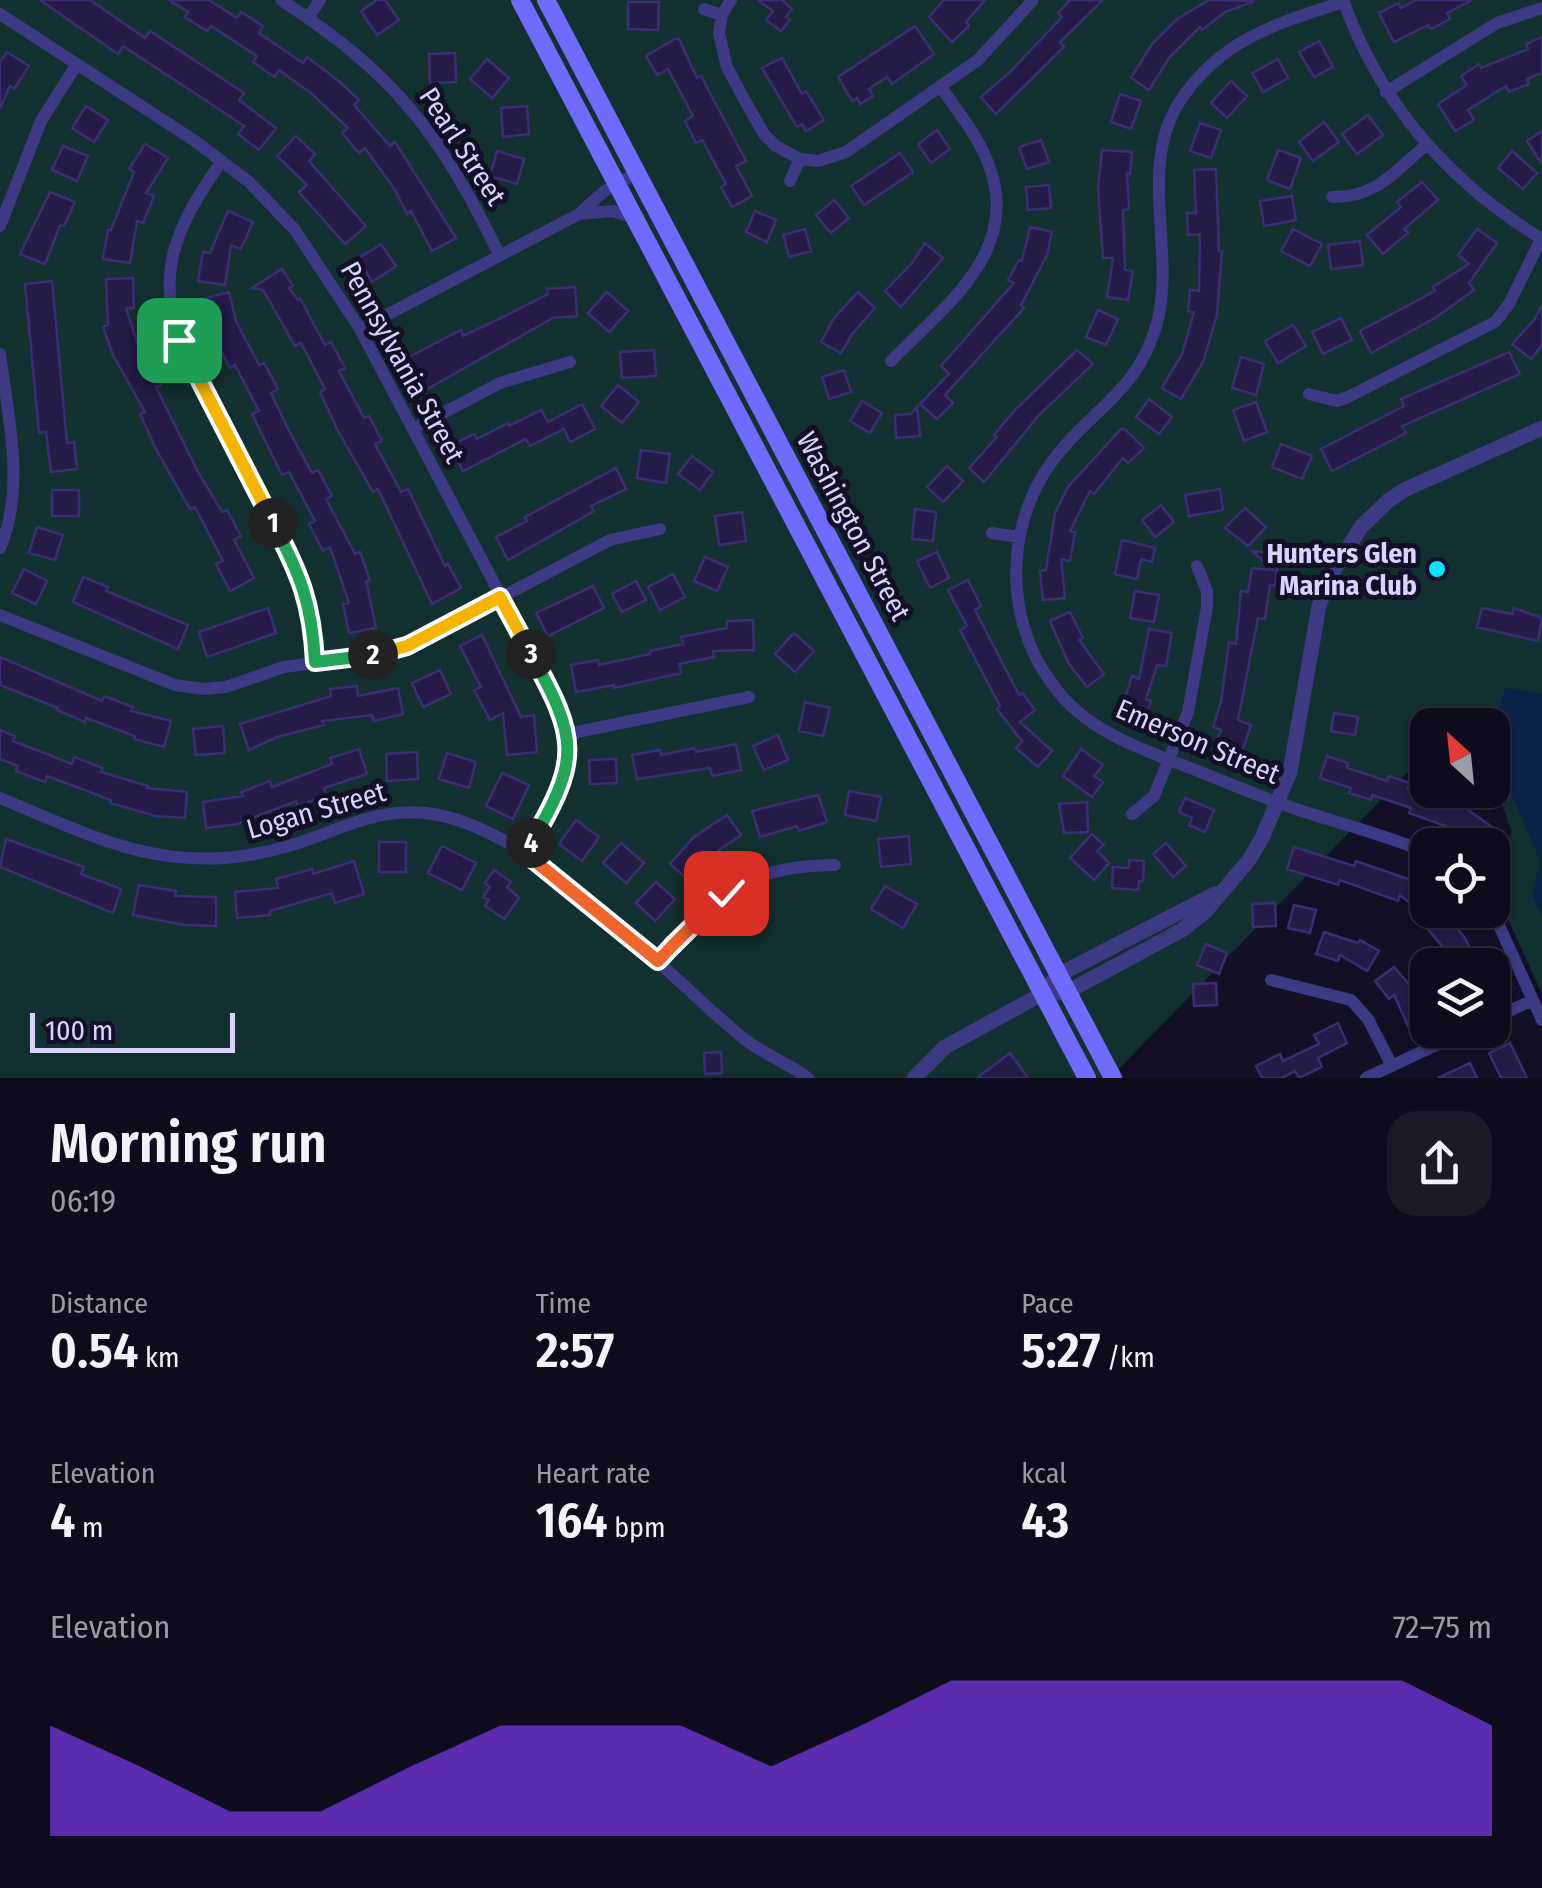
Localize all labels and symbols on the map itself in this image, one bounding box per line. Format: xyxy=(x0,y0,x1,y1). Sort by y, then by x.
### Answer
street label: Pearl Street xyxy=(412,81,513,212)
street label: Pennsylvania Street xyxy=(334,256,472,469)
pin xyxy=(137,298,222,383)
street label: Washington Street xyxy=(790,426,918,627)
pin: 1 xyxy=(248,498,298,548)
place label: Hunters Glen Marina Club xyxy=(1266,537,1417,602)
marker: Hunters Glen Marina Club xyxy=(1426,558,1448,580)
pin: 3 xyxy=(506,629,556,679)
pin: 2 xyxy=(348,630,398,680)
street label: Emerson Street xyxy=(1111,692,1285,791)
north arrow xyxy=(1410,708,1510,808)
street label: Logan Street xyxy=(243,775,390,846)
pin: 4 xyxy=(506,818,556,868)
pin xyxy=(684,851,769,936)
scale bar xyxy=(30,1008,235,1052)

